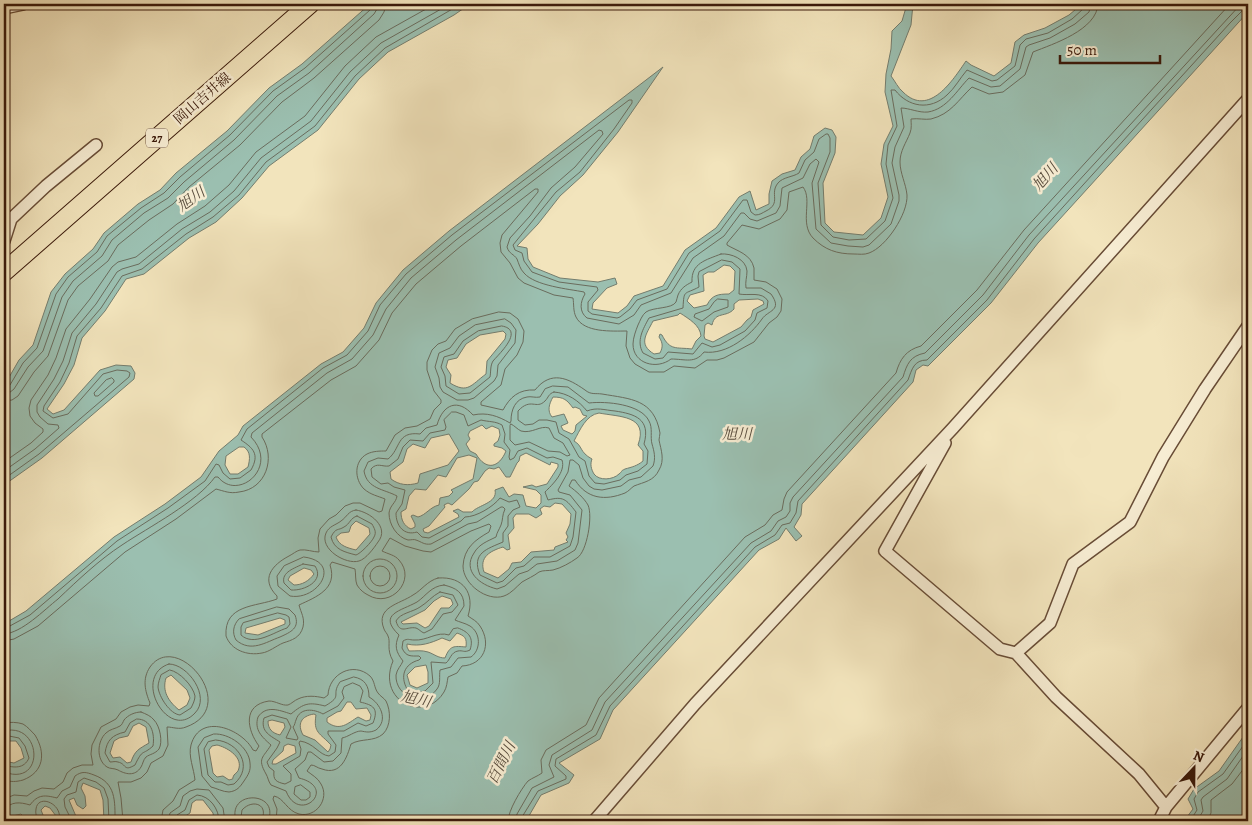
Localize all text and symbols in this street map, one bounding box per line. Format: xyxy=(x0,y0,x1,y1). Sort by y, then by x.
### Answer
scale bar xyxy=(1060,32,1160,64)
text: 50 m xyxy=(1067,40,1097,60)
street label: 岡山吉井線 xyxy=(170,68,235,129)
road number: 27 xyxy=(146,128,168,148)
water label: 旭川 xyxy=(1028,158,1064,195)
water label: 旭川 xyxy=(173,181,211,216)
water label: 旭川 xyxy=(722,424,754,444)
water label: 旭川 xyxy=(399,686,435,713)
water label: 百間川 xyxy=(482,737,521,788)
north arrow xyxy=(1170,742,1220,792)
text: N xyxy=(1190,746,1207,767)

